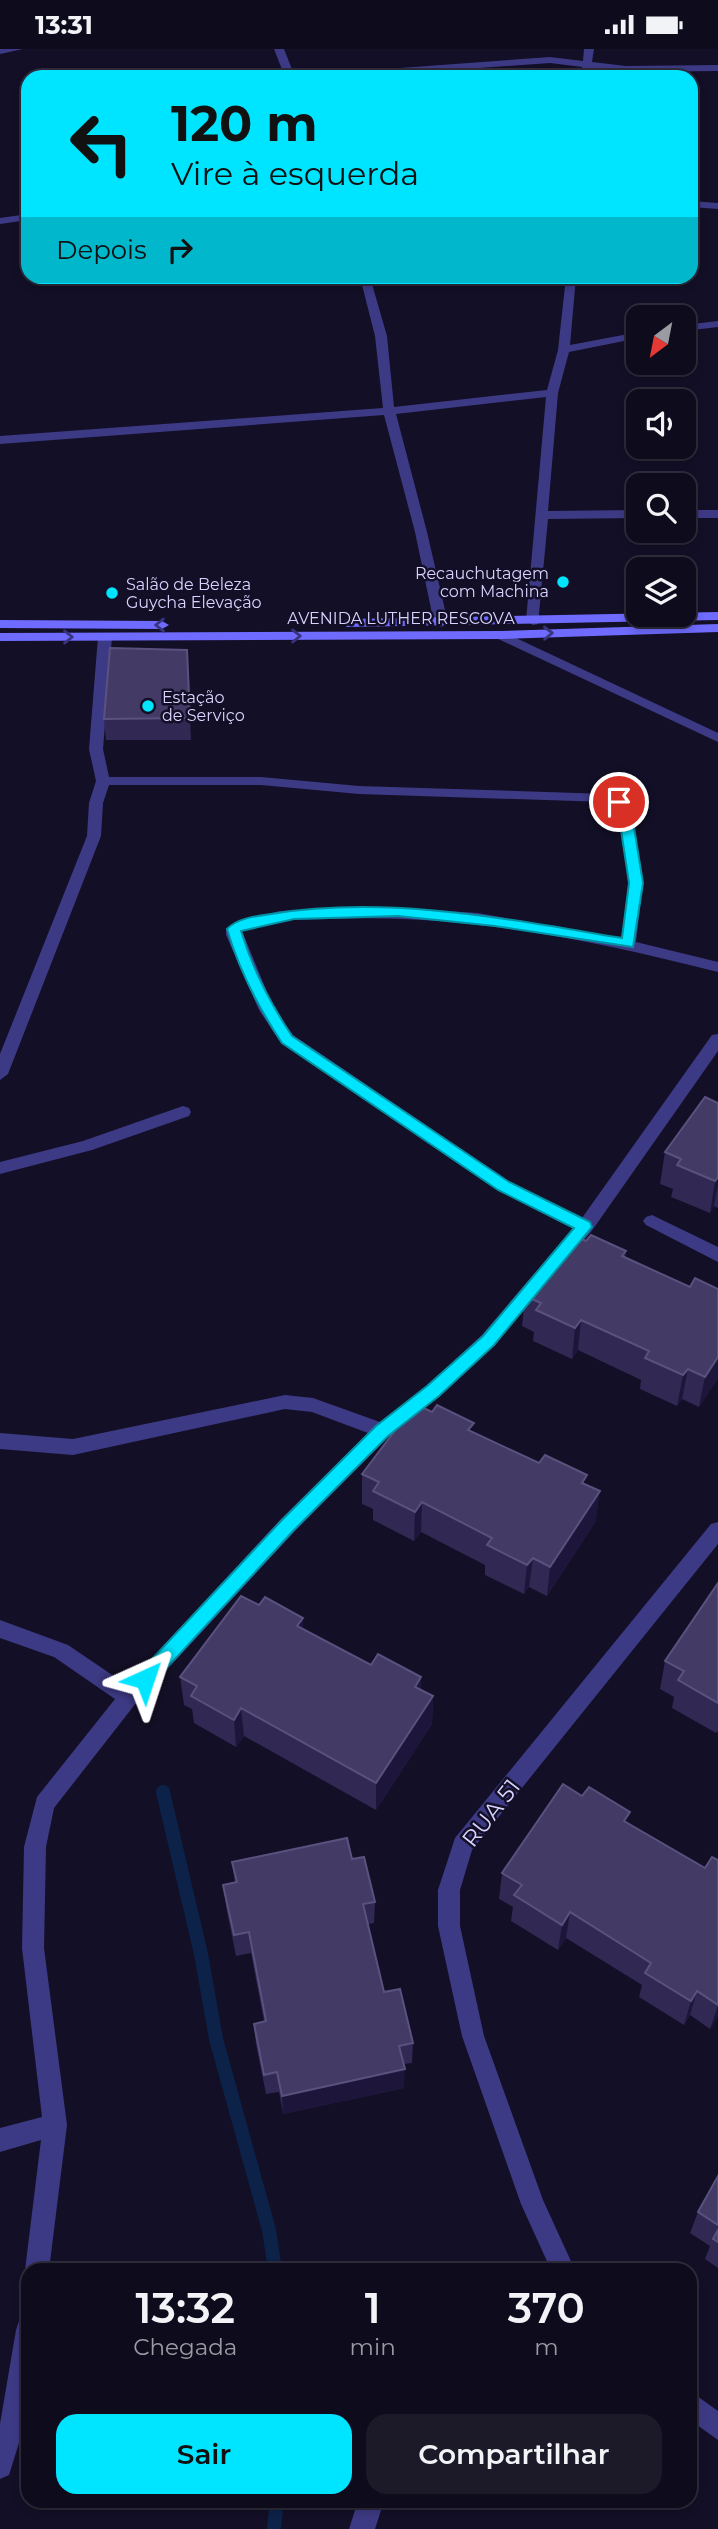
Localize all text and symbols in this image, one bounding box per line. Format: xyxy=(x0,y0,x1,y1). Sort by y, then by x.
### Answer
text: 13:31 xyxy=(35,9,93,41)
text: 120 m xyxy=(171,94,318,153)
icon: left xyxy=(56,98,147,189)
text: Vire à esquerda xyxy=(171,154,419,193)
icon: right xyxy=(161,231,199,269)
text: Depois xyxy=(56,234,147,266)
north arrow xyxy=(626,305,696,375)
map controls xyxy=(626,305,696,627)
button: sound xyxy=(626,389,696,459)
button: search xyxy=(626,473,696,543)
button: layers xyxy=(626,557,696,627)
place label: Recauchutagem com Machina xyxy=(415,564,549,601)
marker: Recauchutagem com Machina xyxy=(555,574,571,590)
place label: Salão de Beleza Guycha Elevação xyxy=(126,575,262,612)
marker: Salão de Beleza Guycha Elevação xyxy=(104,585,120,601)
street label: AVENIDA LUTHER RESCOVA xyxy=(287,609,515,628)
one-way arrow xyxy=(154,617,165,633)
one-way arrow xyxy=(542,626,553,641)
one-way arrow xyxy=(291,628,301,644)
one-way arrow xyxy=(63,629,74,645)
place label: Estação de Serviço xyxy=(162,688,245,725)
marker: Estação de Serviço xyxy=(140,698,156,714)
pin xyxy=(589,772,649,832)
icon: arrive xyxy=(600,783,638,821)
position arrow xyxy=(108,1642,182,1716)
street label: RUA 51 xyxy=(456,1774,526,1852)
text: 13:32 xyxy=(136,2282,235,2334)
text: 1 xyxy=(365,2282,381,2334)
text: 370 xyxy=(508,2282,585,2334)
text: Chegada xyxy=(133,2333,237,2361)
text: min xyxy=(350,2333,396,2361)
text: m xyxy=(534,2333,559,2361)
button: Sair xyxy=(56,2414,352,2494)
button: Compartilhar xyxy=(366,2414,662,2494)

